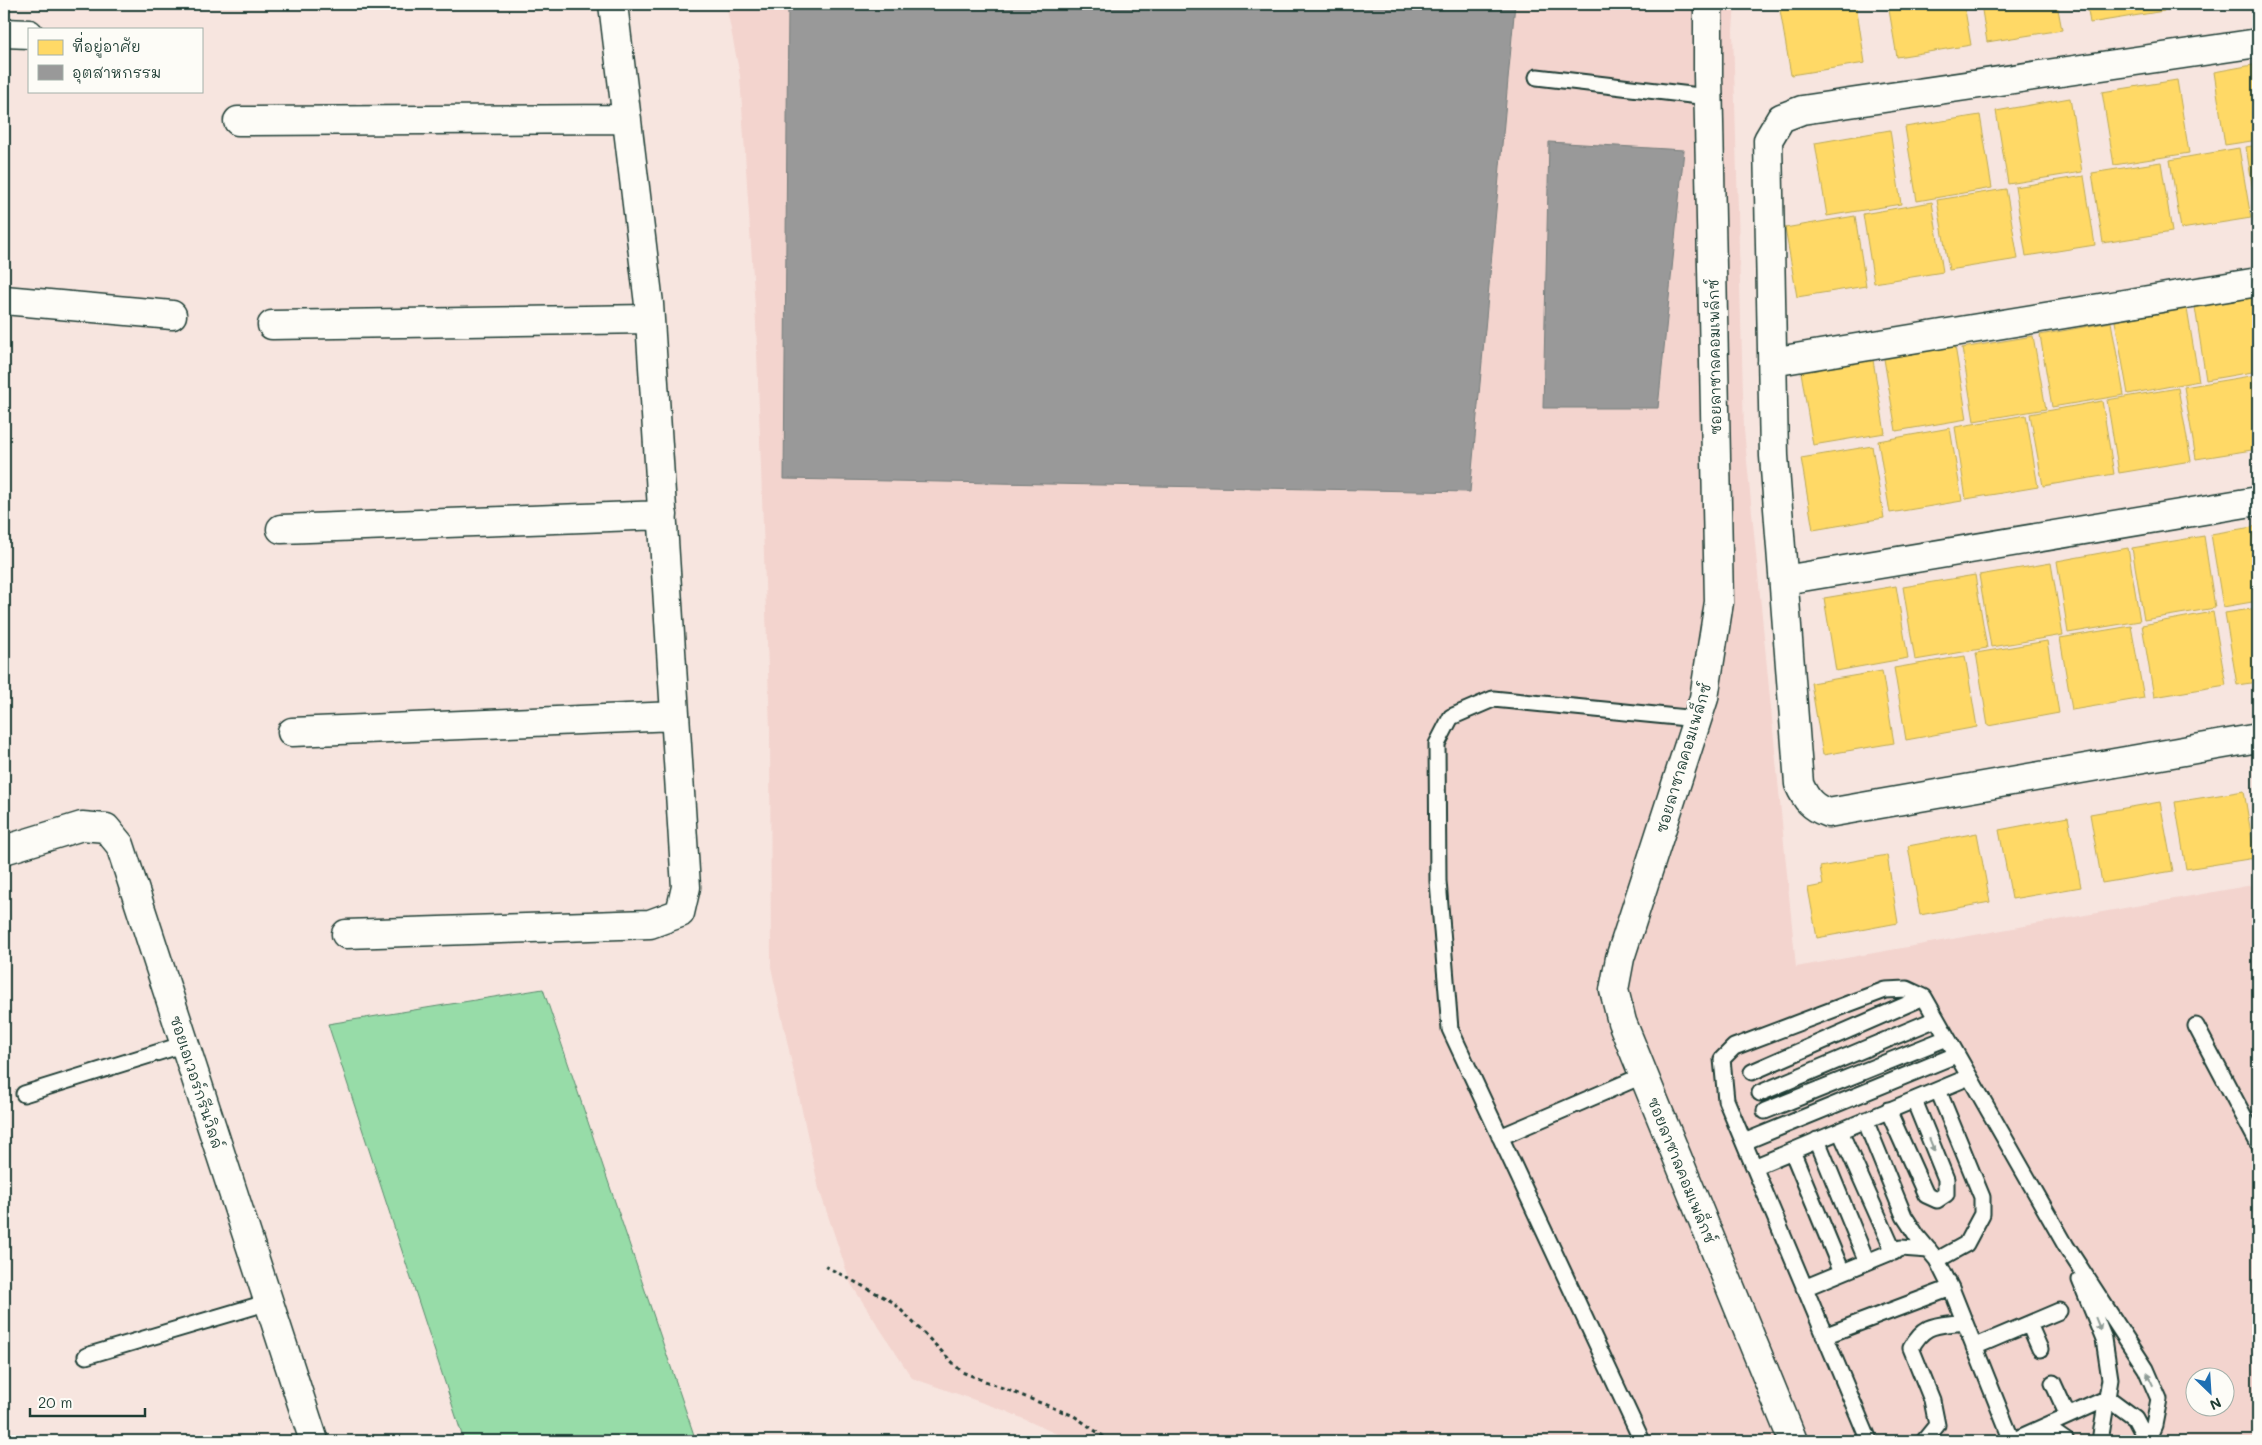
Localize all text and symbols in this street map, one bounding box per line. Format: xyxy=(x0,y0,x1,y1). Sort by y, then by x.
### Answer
legend xyxy=(28,28,202,92)
text: ที่อยู่อาศัย xyxy=(72,31,141,58)
text: อุตสาหกรรม xyxy=(72,62,161,84)
street label: ซอยลาซาลคอมเพล็กซ์ xyxy=(1701,279,1725,435)
street label: ซอยลาซาลคอมเพล็กซ์ xyxy=(1649,680,1715,835)
street label: ซอยเอเวอร์กรีนวิลล์ xyxy=(166,1013,228,1151)
street label: ซอยลาซาลคอมเพล็กซ์ xyxy=(1644,1094,1722,1246)
one-way arrow xyxy=(1929,1138,1937,1152)
one-way arrow xyxy=(2094,1317,2102,1331)
north arrow xyxy=(2184,1368,2234,1418)
one-way arrow xyxy=(2146,1372,2154,1386)
scale bar xyxy=(30,1385,145,1417)
text: 20 m xyxy=(38,1392,72,1412)
text: N xyxy=(2207,1393,2225,1415)

